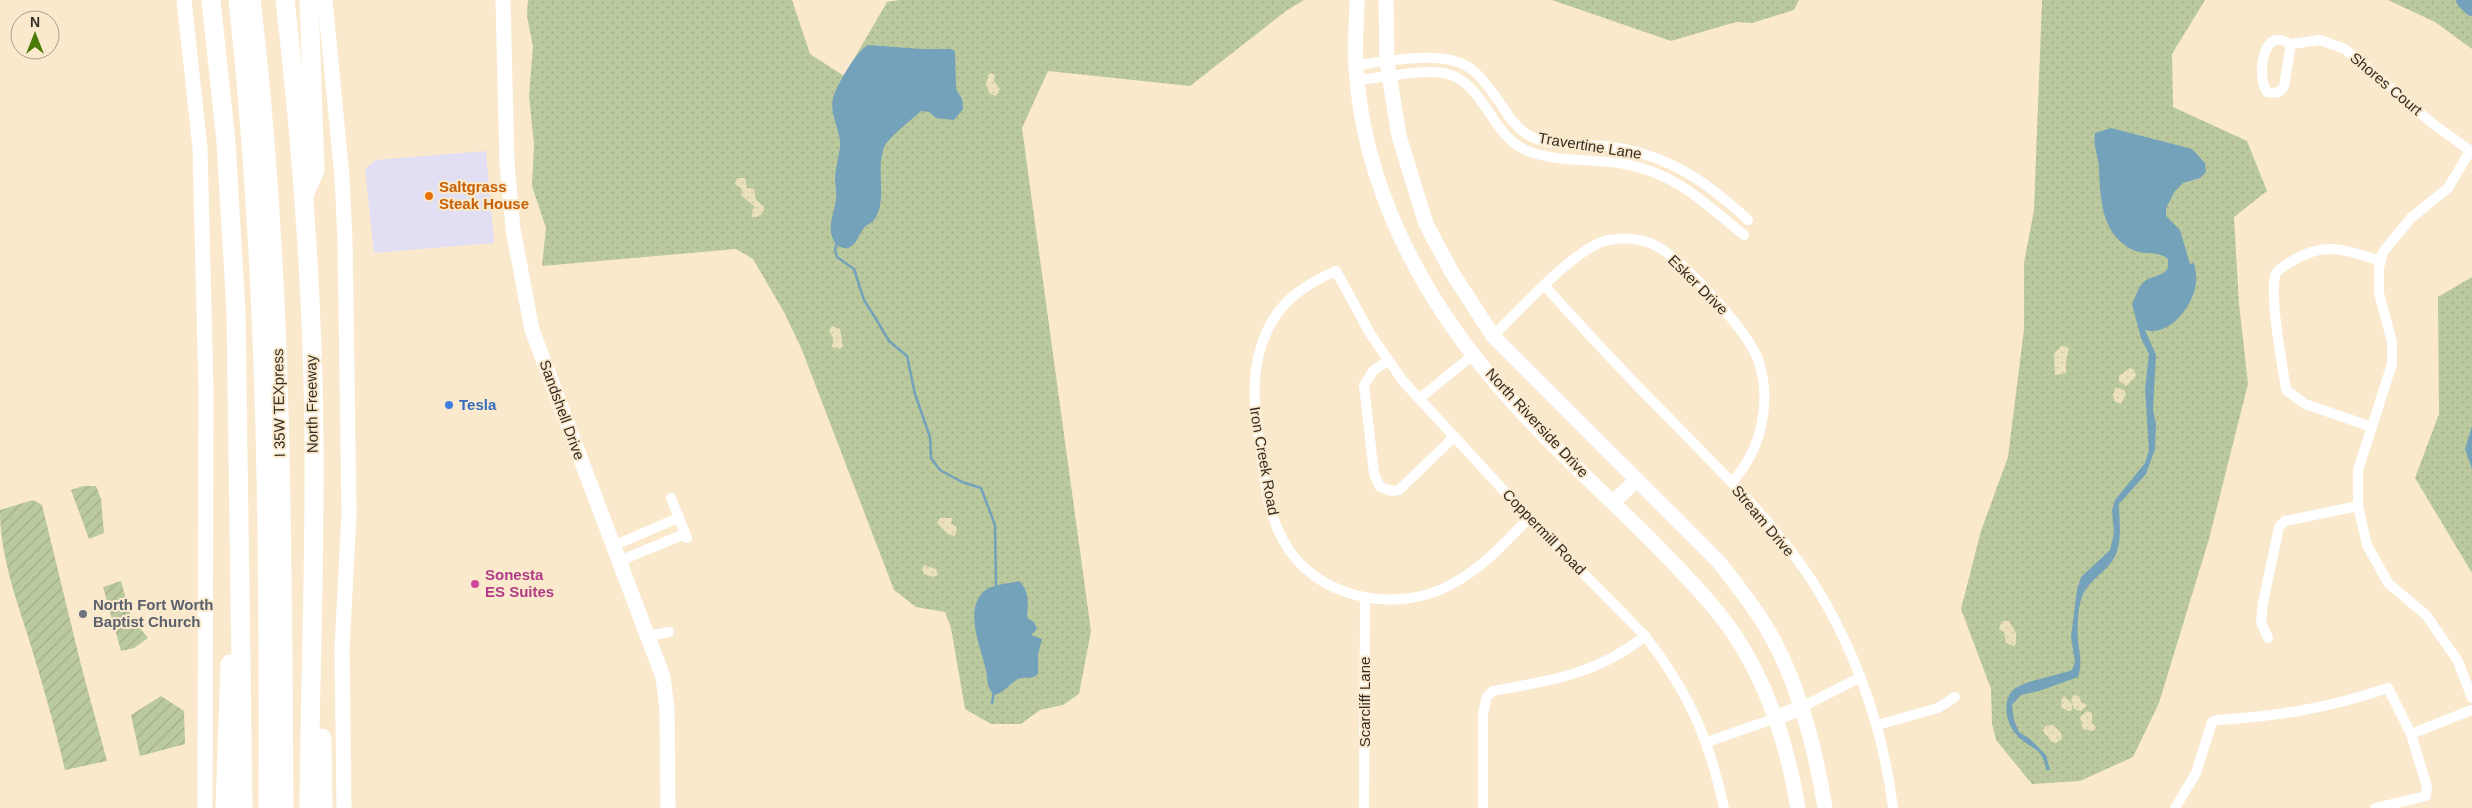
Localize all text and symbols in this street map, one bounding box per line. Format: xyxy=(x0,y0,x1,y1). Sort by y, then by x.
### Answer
north arrow xyxy=(10,10,60,60)
text: N xyxy=(30,14,40,30)
street label: Shores Court xyxy=(2347,49,2426,119)
street label: Travertine Lane xyxy=(1537,129,1643,162)
place label: Saltgrass Steak House xyxy=(439,178,529,212)
marker: Saltgrass Steak House xyxy=(423,190,435,202)
street label: Esker Drive xyxy=(1665,251,1732,318)
street label: I 35W TEXpress xyxy=(269,348,288,458)
street label: North Freeway xyxy=(302,354,321,453)
street label: Sandshell Drive xyxy=(537,358,588,462)
street label: North Riverside Drive xyxy=(1483,365,1592,481)
place label: Tesla xyxy=(459,396,497,413)
marker: Tesla xyxy=(443,399,455,411)
street label: Iron Creek Road xyxy=(1247,405,1282,517)
street label: Stream Drive xyxy=(1729,482,1798,560)
street label: Coppermill Road xyxy=(1499,486,1589,578)
place label: Sonesta ES Suites xyxy=(485,566,554,600)
marker: Sonesta ES Suites xyxy=(469,578,481,590)
place label: North Fort Worth Baptist Church xyxy=(93,596,214,630)
marker: North Fort Worth Baptist Church xyxy=(77,608,89,620)
street label: Scarcliff Lane xyxy=(1356,657,1373,747)

